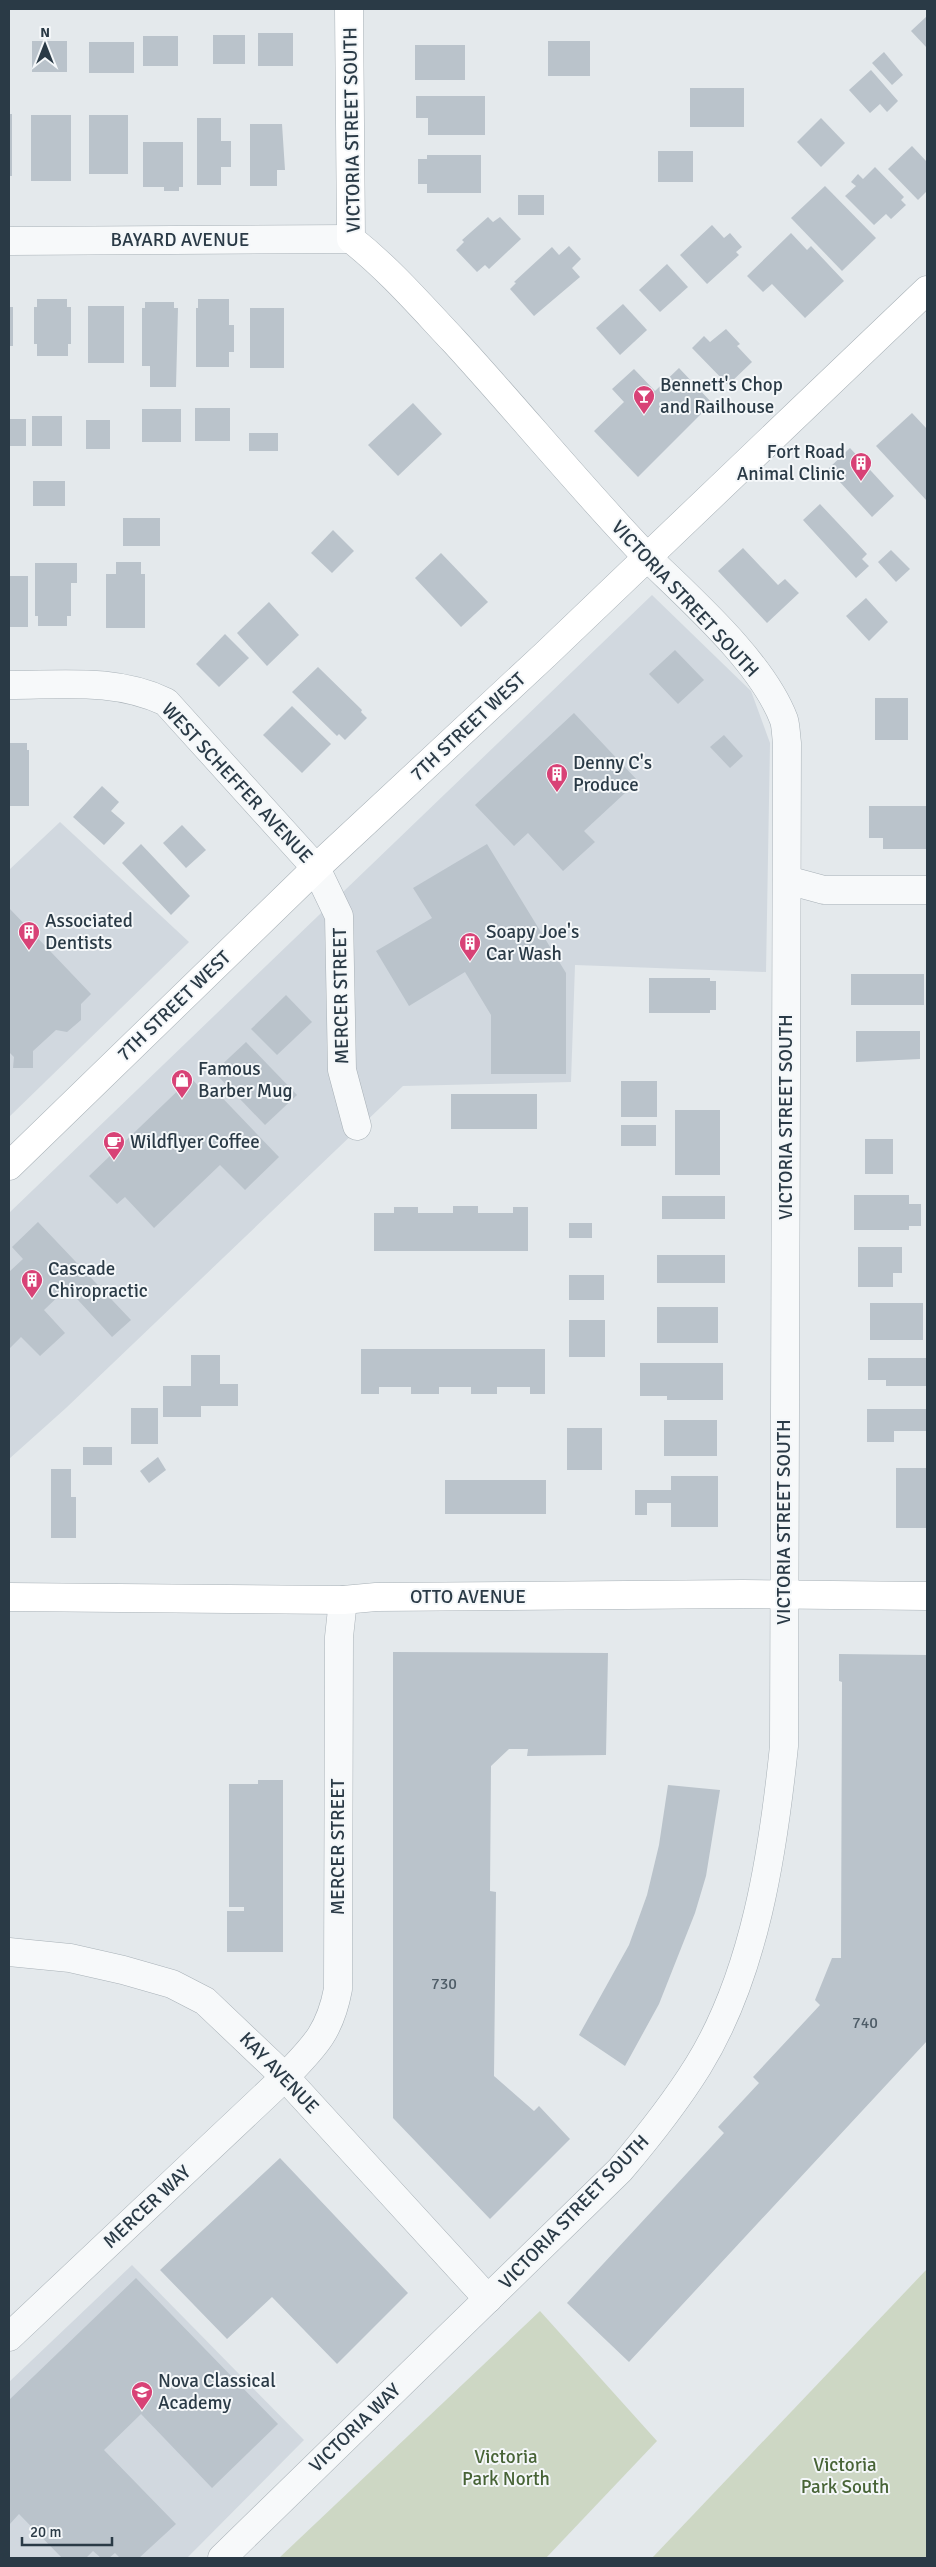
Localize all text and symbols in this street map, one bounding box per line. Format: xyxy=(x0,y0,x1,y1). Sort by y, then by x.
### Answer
north arrow xyxy=(20,20,70,70)
text: N xyxy=(40,24,50,41)
street label: VICTORIA STREET SOUTH xyxy=(338,27,366,233)
street label: BAYARD AVENUE xyxy=(111,228,249,252)
place label: Bennett's Chop and Railhouse xyxy=(660,373,783,419)
bar icon: Bennett's Chop and Railhouse xyxy=(632,384,656,415)
place label: Fort Road Animal Clinic xyxy=(737,440,845,486)
building icon: Fort Road Animal Clinic xyxy=(849,451,873,482)
street label: VICTORIA STREET SOUTH xyxy=(606,516,764,682)
street label: 7TH STREET WEST xyxy=(405,667,531,787)
street label: WEST SCHEFFER AVENUE xyxy=(156,698,318,868)
place label: Denny C's Produce xyxy=(573,751,652,797)
building icon: Denny C's Produce xyxy=(545,762,569,793)
place label: Associated Dentists xyxy=(45,909,133,955)
building icon: Associated Dentists xyxy=(17,920,41,951)
place label: Soapy Joe's Car Wash xyxy=(486,920,579,966)
street label: MERCER STREET xyxy=(328,927,354,1065)
building icon: Soapy Joe's Car Wash xyxy=(458,931,482,962)
street label: 7TH STREET WEST xyxy=(112,945,236,1066)
street label: VICTORIA STREET SOUTH xyxy=(774,1014,798,1220)
place label: Famous Barber Mug xyxy=(198,1057,293,1103)
shop icon: Famous Barber Mug xyxy=(170,1068,194,1099)
cafe icon: Wildflyer Coffee xyxy=(102,1130,126,1161)
place label: Wildflyer Coffee xyxy=(130,1130,260,1154)
place label: Cascade Chiropractic xyxy=(48,1257,148,1303)
building icon: Cascade Chiropractic xyxy=(20,1268,44,1299)
street label: VICTORIA STREET SOUTH xyxy=(772,1419,796,1625)
street label: OTTO AVENUE xyxy=(410,1585,526,1609)
street label: MERCER STREET xyxy=(326,1778,350,1915)
house number: 730 xyxy=(431,1974,457,1994)
house number: 740 xyxy=(852,2013,878,2033)
street label: KAY AVENUE xyxy=(234,2027,324,2119)
street label: VICTORIA STREET SOUTH xyxy=(494,2130,654,2294)
street label: MERCER WAY xyxy=(98,2160,196,2254)
place label: Nova Classical Academy xyxy=(158,2369,276,2415)
street label: VICTORIA WAY xyxy=(304,2378,406,2478)
school or university icon: Nova Classical Academy xyxy=(130,2380,154,2411)
park label: Victoria Park North xyxy=(462,2445,550,2491)
park label: Victoria Park South xyxy=(801,2453,889,2499)
scale bar xyxy=(22,2514,112,2546)
text: 20 m xyxy=(30,2523,61,2541)

